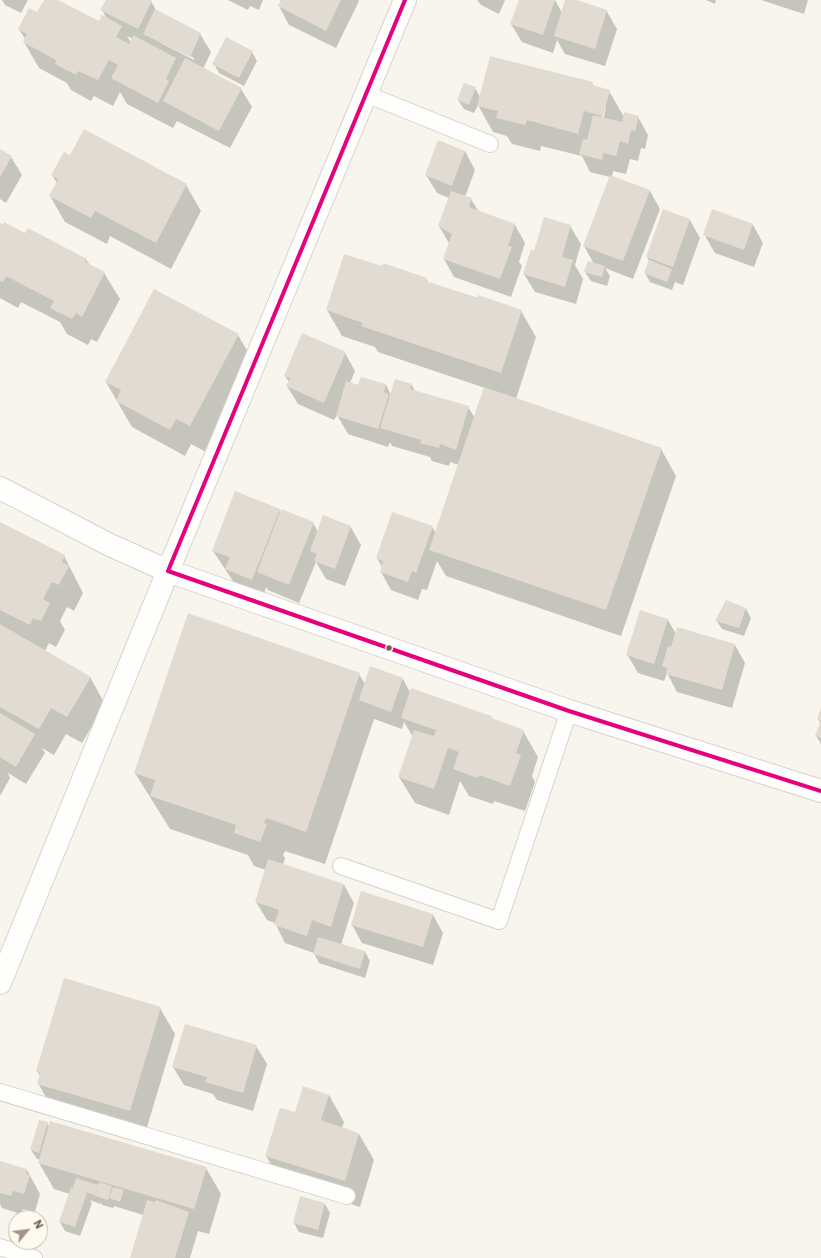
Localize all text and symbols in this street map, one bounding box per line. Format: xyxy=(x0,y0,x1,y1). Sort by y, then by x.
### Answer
unlabelled marker xyxy=(384,643,394,653)
north arrow xyxy=(8,1210,48,1250)
text: N xyxy=(30,1218,46,1231)

